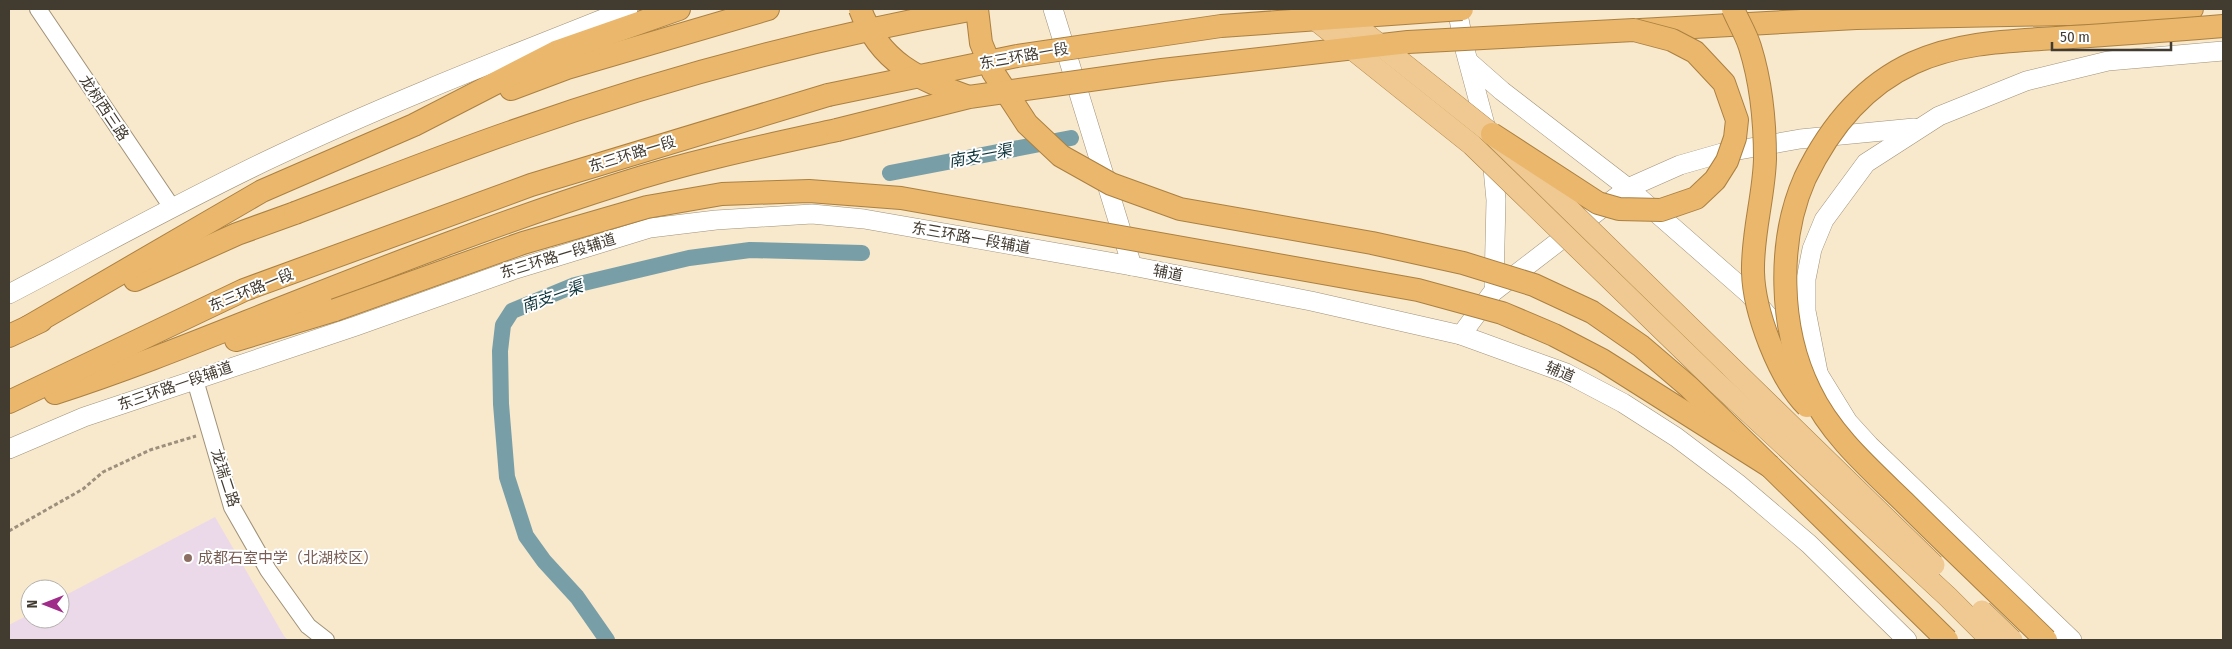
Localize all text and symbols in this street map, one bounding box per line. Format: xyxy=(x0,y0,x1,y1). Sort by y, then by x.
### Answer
scale bar xyxy=(2052,20,2171,52)
text: 50 m xyxy=(2060,28,2090,46)
street label: 东三环路一段 xyxy=(978,39,1070,73)
street label: 龙树西三路 xyxy=(76,72,132,144)
street label: 东三环路一段 xyxy=(586,132,678,176)
water label: 南支一渠 xyxy=(947,140,1015,171)
street label: 东三环路一段辅道 xyxy=(910,219,1032,257)
street label: 东三环路一段辅道 xyxy=(498,230,618,282)
street label: 辅道 xyxy=(1152,261,1184,285)
street label: 东三环路一段 xyxy=(206,265,296,315)
water label: 南支一渠 xyxy=(519,276,587,316)
street label: 东三环路一段辅道 xyxy=(115,358,235,414)
street label: 辅道 xyxy=(1543,358,1577,386)
street label: 龙瑞二路 xyxy=(207,447,243,509)
place label: 成都石室中学（北湖校区） xyxy=(198,549,378,567)
marker: 成都石室中学（北湖校区） xyxy=(182,552,194,564)
north arrow xyxy=(20,579,70,629)
text: N xyxy=(24,600,41,608)

